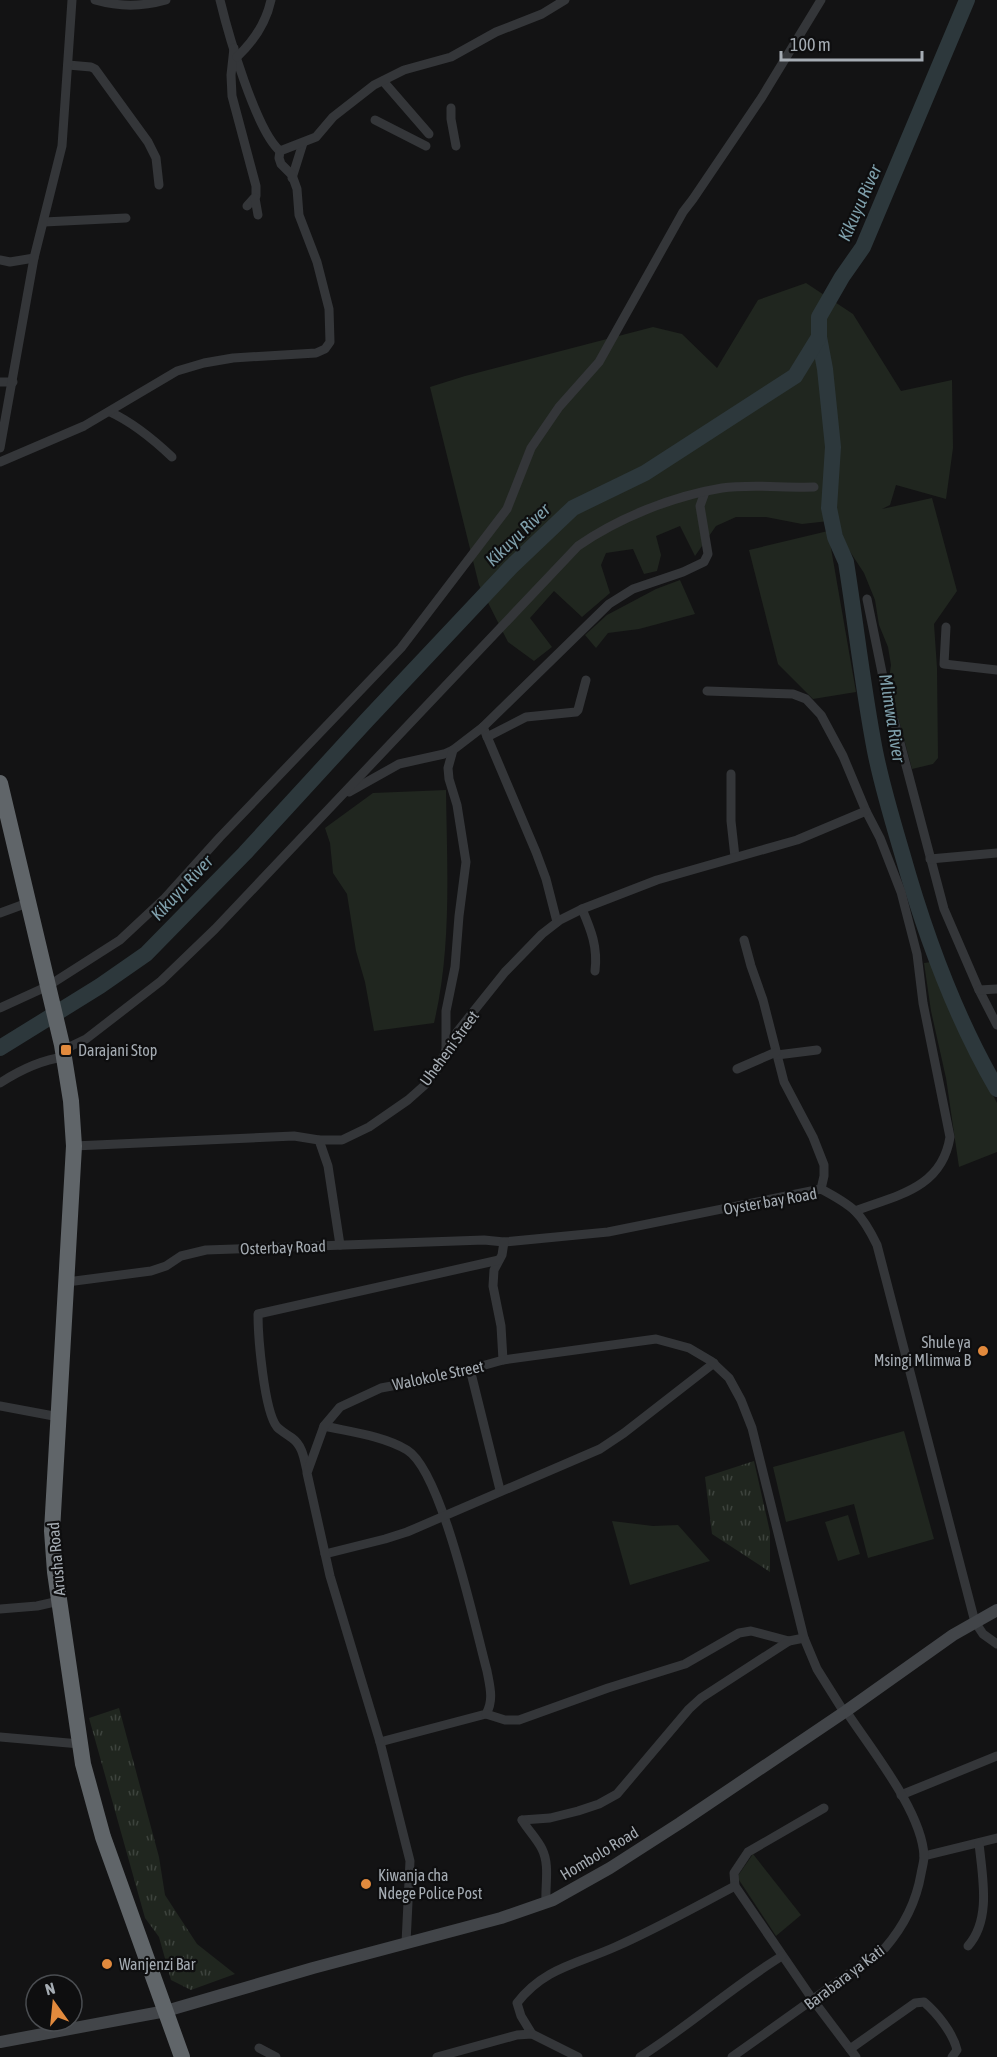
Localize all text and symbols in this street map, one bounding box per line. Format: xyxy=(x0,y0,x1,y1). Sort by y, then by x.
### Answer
scale bar xyxy=(781,24,922,62)
text: 100 m xyxy=(790,34,831,55)
water label: Kikuyu River xyxy=(833,161,886,244)
water label: Kikuyu River xyxy=(481,498,555,570)
water label: Mlimwa River xyxy=(875,672,910,764)
water label: Kikuyu River xyxy=(146,850,217,924)
street label: Uheheni Street xyxy=(416,1007,482,1089)
place label: Darajani Stop xyxy=(78,1041,157,1060)
marker: Darajani Stop xyxy=(59,1043,73,1057)
street label: Oyster bay Road xyxy=(722,1184,818,1219)
street label: Osterbay Road xyxy=(240,1237,326,1258)
place label: Shule ya Msingi Mlimwa B xyxy=(874,1333,971,1370)
marker: Shule ya Msingi Mlimwa B xyxy=(976,1344,990,1358)
street label: Walokole Street xyxy=(391,1356,486,1393)
street label: Arusha Road xyxy=(44,1521,68,1597)
street label: Hombolo Road xyxy=(557,1823,641,1883)
place label: Kiwanja cha Ndege Police Post xyxy=(378,1866,483,1903)
marker: Kiwanja cha Ndege Police Post xyxy=(359,1877,373,1891)
street label: Barabara ya Kati xyxy=(801,1941,888,2014)
place label: Wanjenzi Bar xyxy=(119,1955,196,1974)
marker: Wanjenzi Bar xyxy=(100,1957,114,1971)
north arrow xyxy=(24,1973,84,2033)
text: N xyxy=(43,1979,57,1998)

